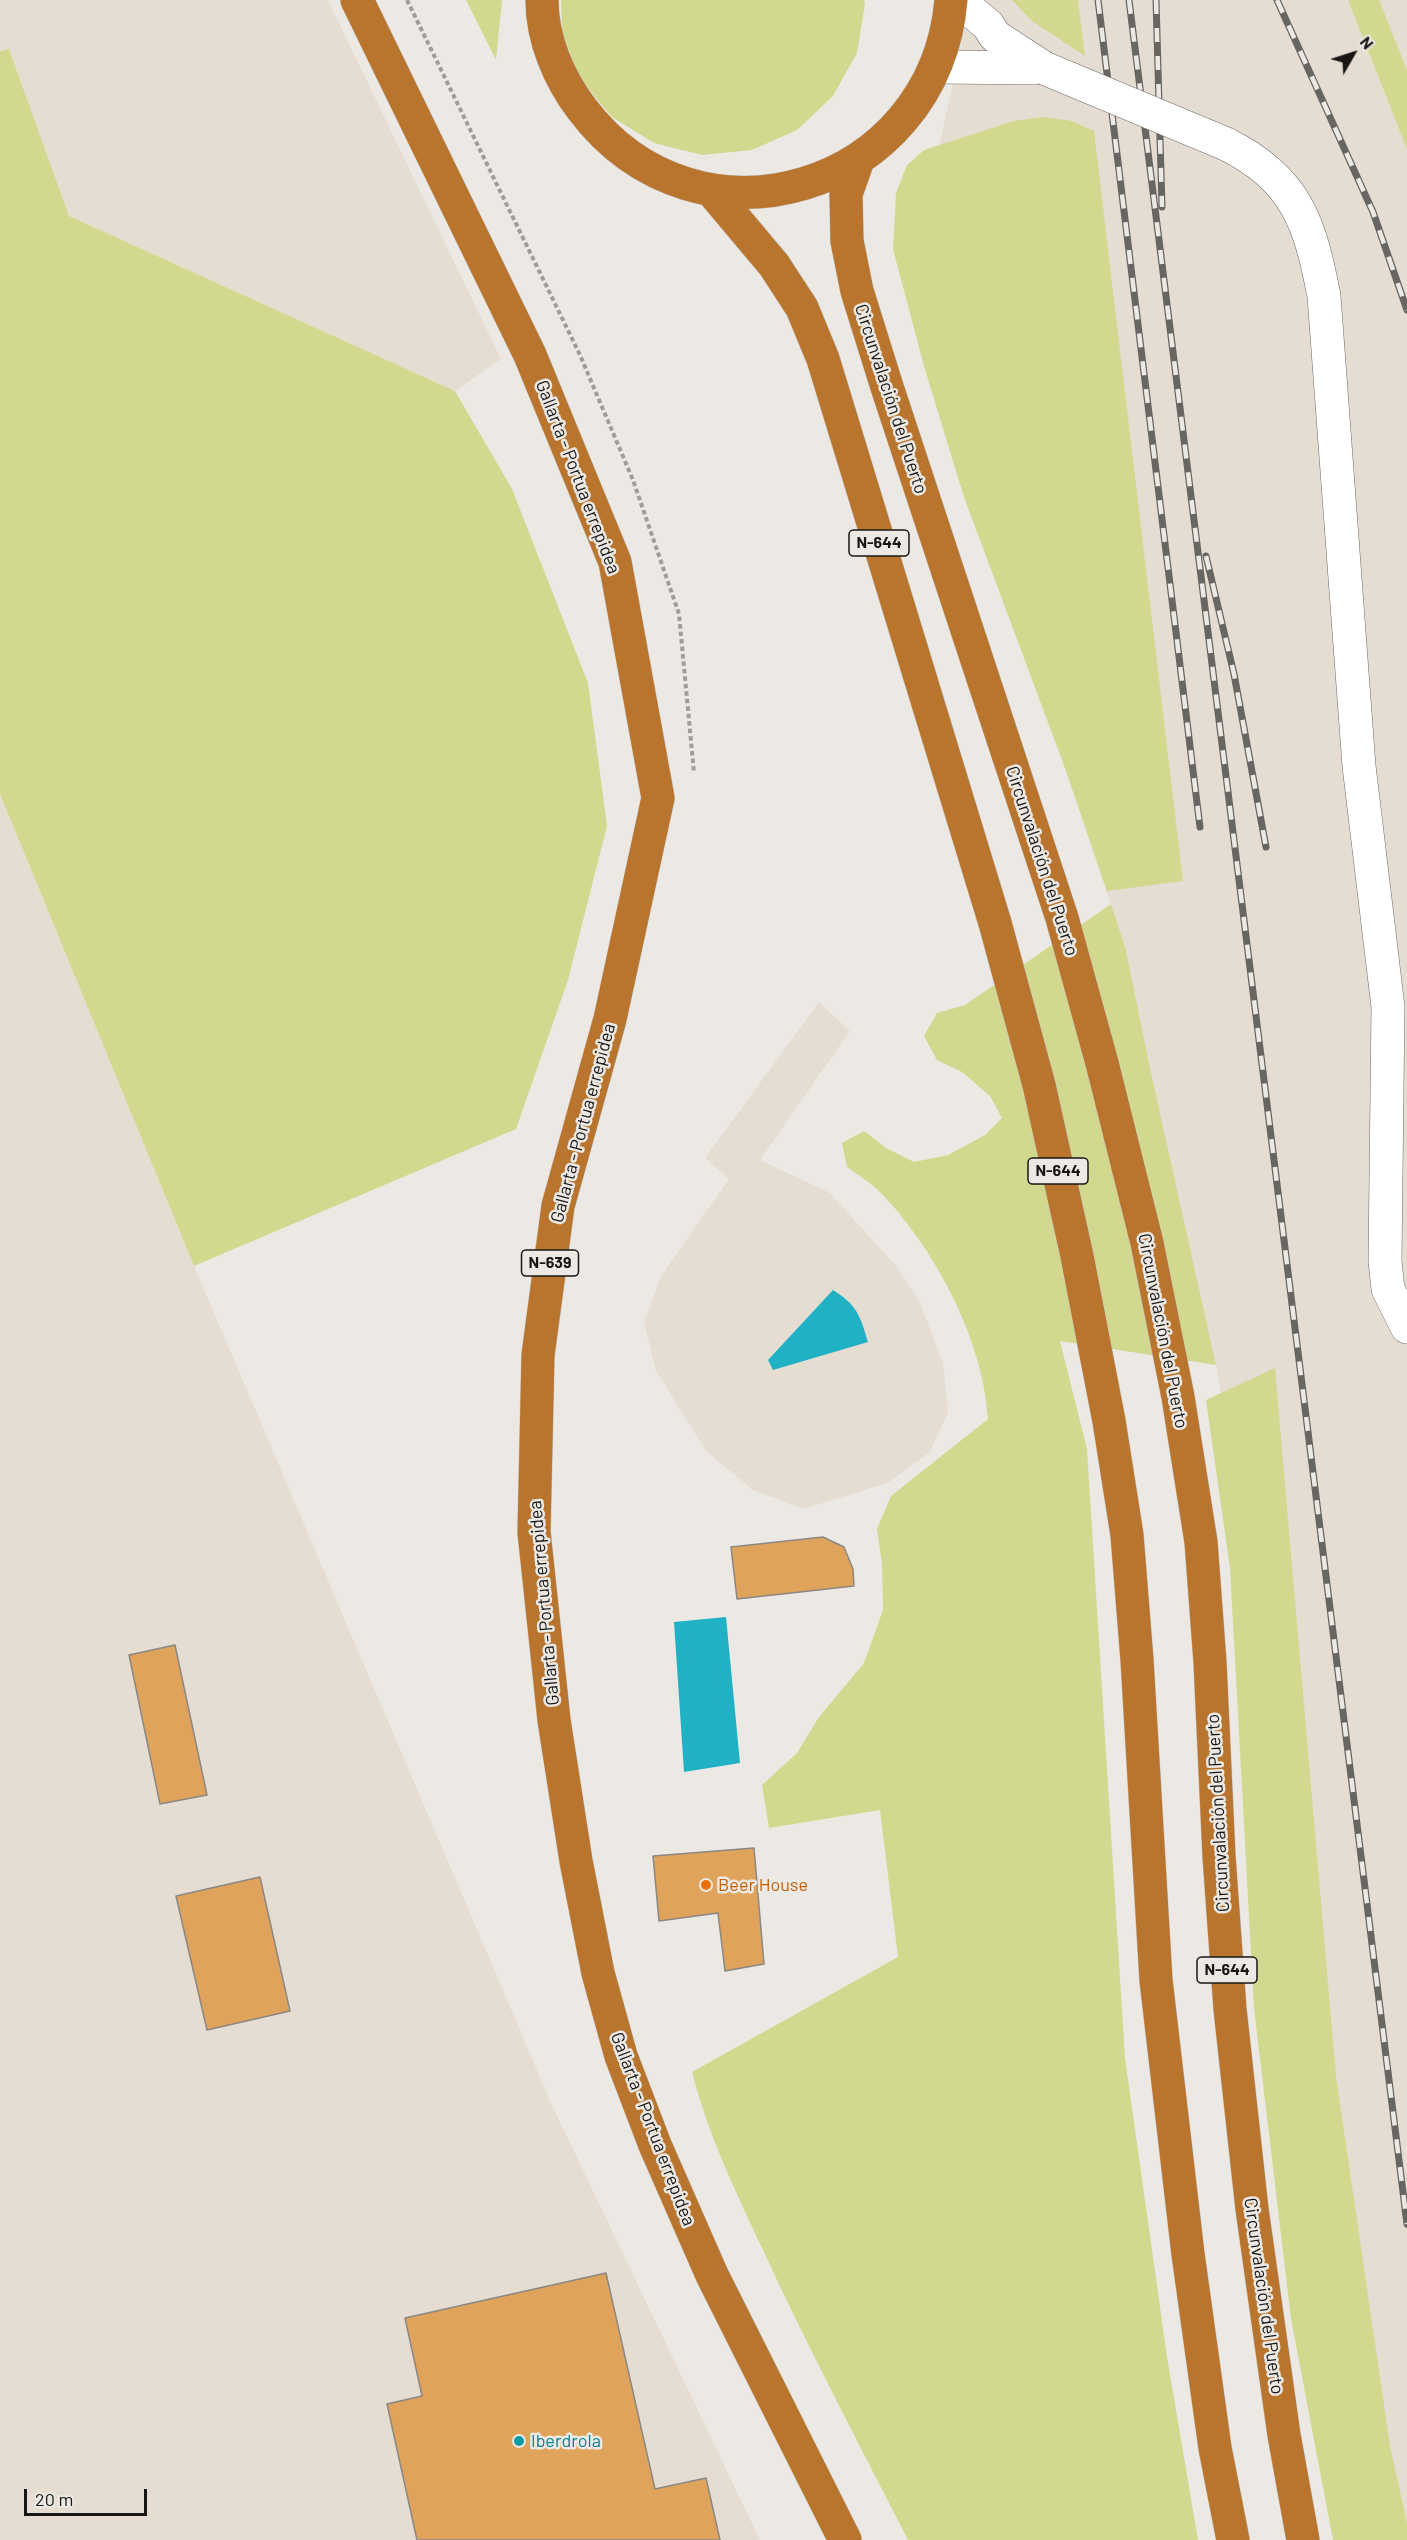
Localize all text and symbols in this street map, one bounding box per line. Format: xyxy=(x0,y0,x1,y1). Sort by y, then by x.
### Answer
north arrow xyxy=(1323,24,1383,84)
text: N xyxy=(1357,32,1378,52)
street label: Circunvalación del Puerto xyxy=(850,301,932,497)
street label: Gallarta - Portua errepidea xyxy=(531,377,625,577)
road number: N-644 xyxy=(849,530,909,556)
street label: Circunvalación del Puerto xyxy=(1001,763,1083,959)
street label: Gallarta - Portua errepidea xyxy=(546,1021,620,1225)
road number: N-644 xyxy=(1028,1158,1088,1184)
street label: Circunvalación del Puerto xyxy=(1133,1232,1193,1430)
road number: N-639 xyxy=(522,1250,578,1276)
street label: Gallarta - Portua errepidea xyxy=(524,1500,564,1706)
street label: Circunvalación del Puerto xyxy=(1202,1713,1234,1913)
place label: Beer House xyxy=(718,1874,808,1896)
marker: Beer House xyxy=(699,1878,713,1892)
road number: N-644 xyxy=(1197,1957,1257,1983)
street label: Gallarta - Portua errepidea xyxy=(606,2029,700,2229)
street label: Circunvalación del Puerto xyxy=(1240,2196,1288,2396)
place label: Iberdrola xyxy=(531,2430,601,2452)
marker: Iberdrola xyxy=(512,2434,526,2448)
scale bar xyxy=(27,2477,150,2515)
text: 20 m xyxy=(35,2488,73,2510)

